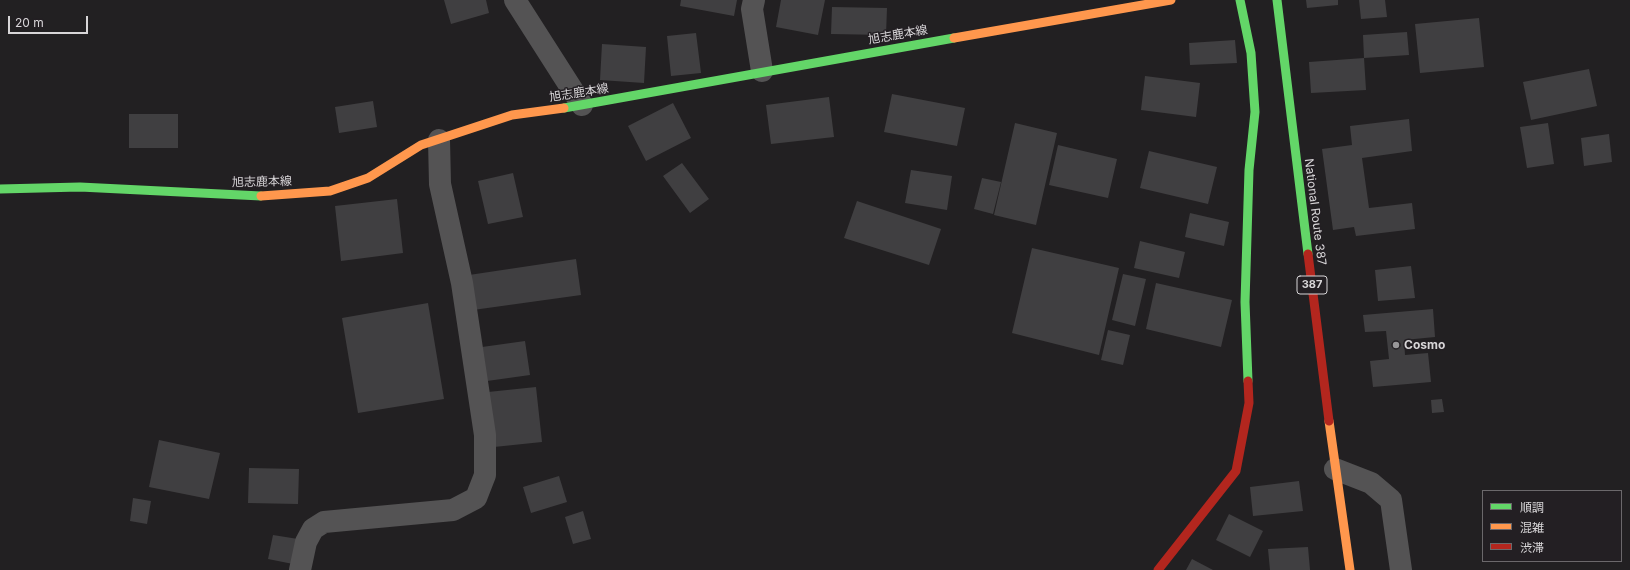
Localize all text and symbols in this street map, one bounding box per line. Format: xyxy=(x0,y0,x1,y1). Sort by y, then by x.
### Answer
scale bar xyxy=(10,8,90,34)
text: 20 m xyxy=(15,15,44,30)
street label: 旭志鹿本線 xyxy=(867,23,929,47)
street label: 旭志鹿本線 xyxy=(548,81,610,105)
street label: National Route 387 xyxy=(1301,158,1329,266)
street label: 旭志鹿本線 xyxy=(232,174,292,190)
road number: 387 xyxy=(1297,276,1327,294)
place label: Cosmo xyxy=(1404,338,1445,352)
marker: Cosmo xyxy=(1391,340,1401,350)
legend xyxy=(1482,490,1622,562)
text: 順調 xyxy=(1520,500,1544,515)
text: 混雑 xyxy=(1520,520,1544,535)
text: 渋滞 xyxy=(1520,540,1544,555)

